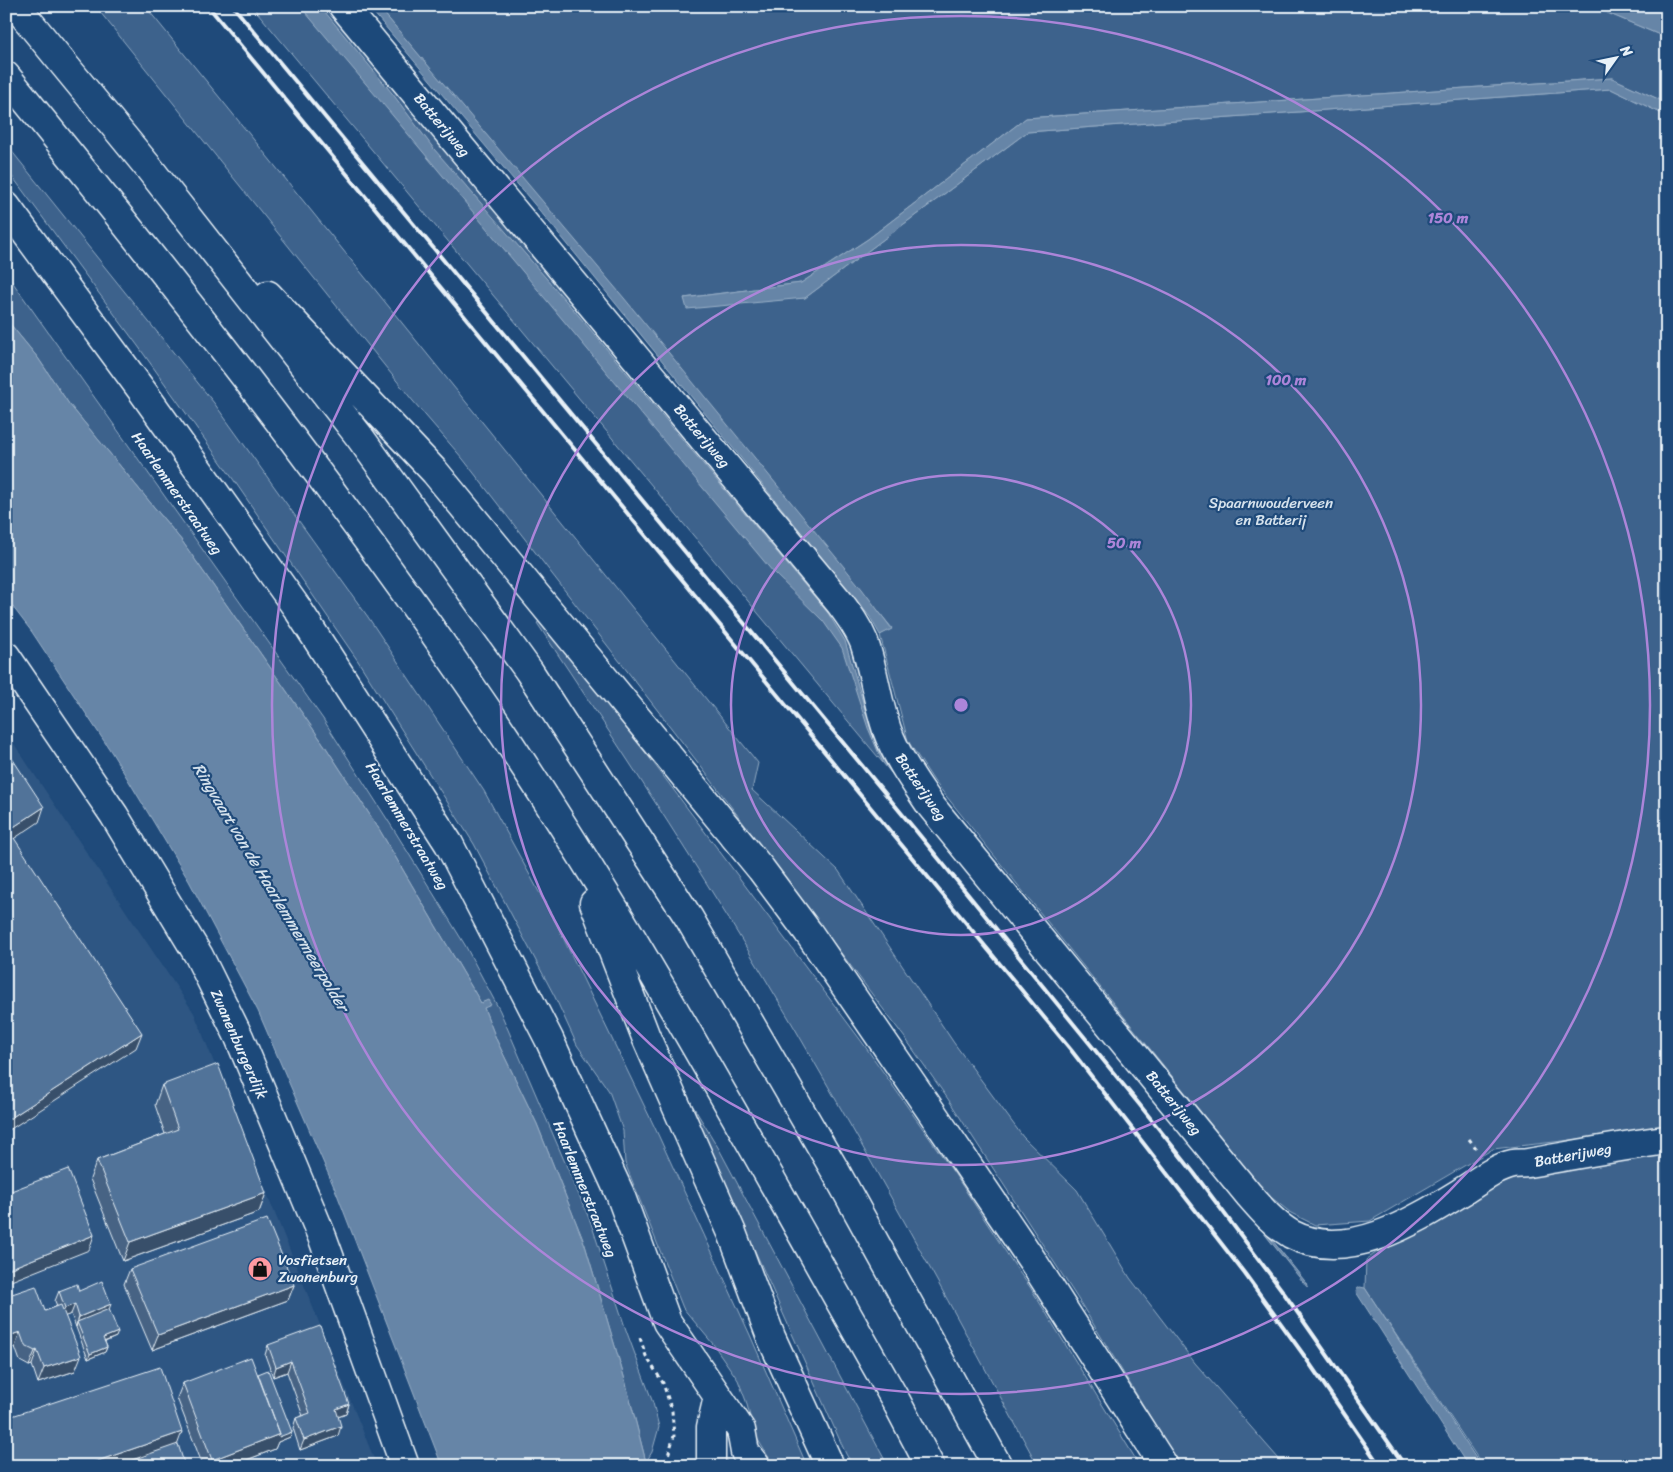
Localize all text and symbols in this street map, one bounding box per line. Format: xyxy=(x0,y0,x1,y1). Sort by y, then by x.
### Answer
north arrow xyxy=(1590,32,1640,82)
text: N xyxy=(1613,39,1640,62)
street label: Batterijweg xyxy=(407,87,477,164)
text: 150 m xyxy=(1428,205,1469,231)
text: 100 m xyxy=(1266,367,1307,393)
street label: Batterijweg xyxy=(667,398,737,475)
street label: Haarlemmerstraatweg xyxy=(125,426,230,561)
park label: Spaarnwouderveen en Batterij xyxy=(1209,490,1333,533)
text: 50 m xyxy=(1107,530,1142,556)
centre of rings xyxy=(952,696,970,714)
street label: Batterijweg xyxy=(888,747,954,827)
water label: Ringvaart van de Haarlemmermeerpolder xyxy=(185,757,359,1020)
street label: Haarlemmerstraatweg xyxy=(358,757,456,896)
street label: Zwanenburgerdijk xyxy=(203,985,275,1104)
street label: Batterijweg xyxy=(1139,1065,1209,1142)
street label: Haarlemmerstraatweg xyxy=(546,1117,625,1262)
street label: Batterijweg xyxy=(1532,1135,1614,1175)
place label: Vosfietsen Zwanenburg xyxy=(278,1247,358,1290)
shop icon: Vosfietsen Zwanenburg xyxy=(247,1256,273,1282)

